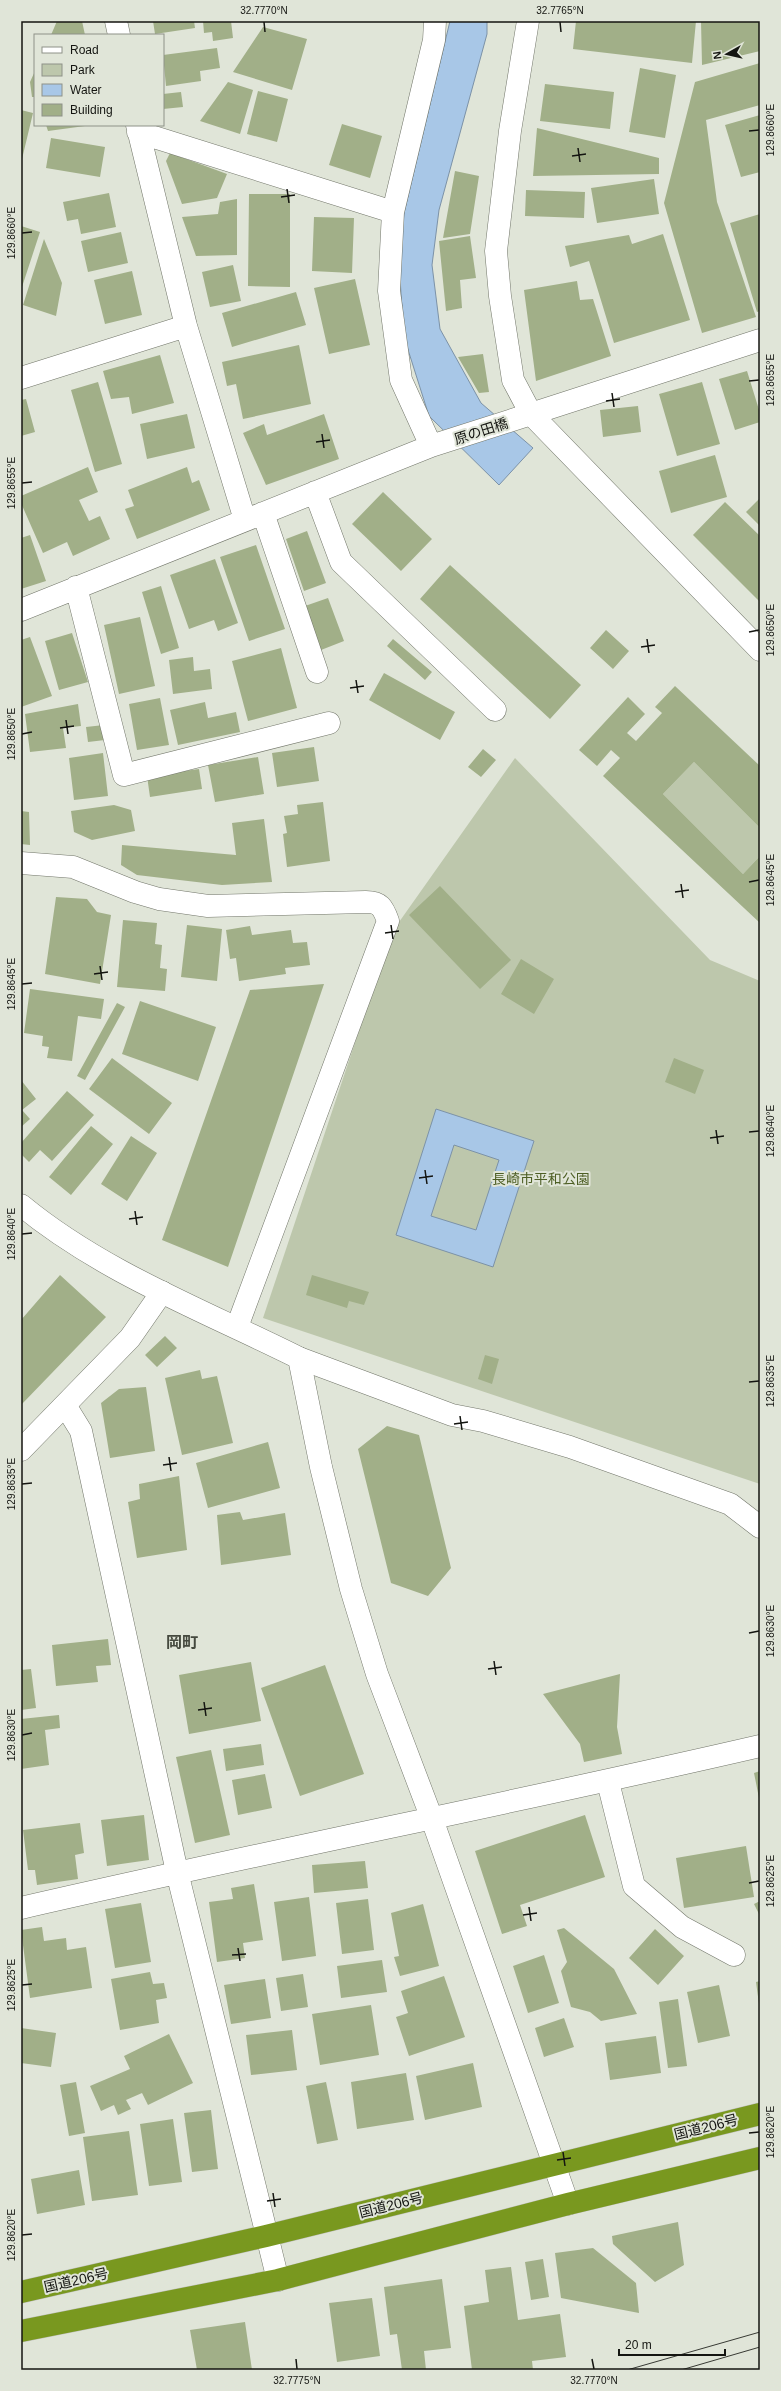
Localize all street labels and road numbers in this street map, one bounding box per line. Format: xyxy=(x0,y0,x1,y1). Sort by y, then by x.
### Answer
street label: 原の田橋 xyxy=(452,415,510,447)
street label: 国道206号 xyxy=(672,2111,740,2143)
street label: 国道206号 xyxy=(357,2189,425,2221)
street label: 国道206号 xyxy=(42,2265,110,2295)

